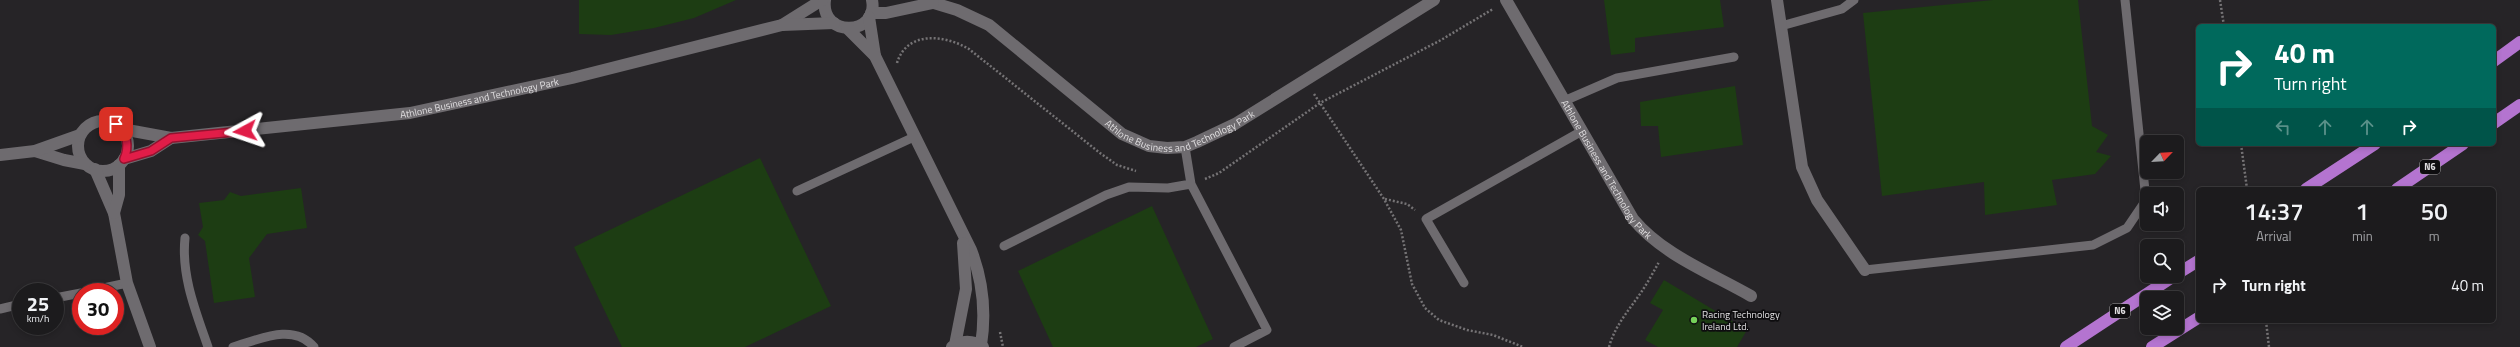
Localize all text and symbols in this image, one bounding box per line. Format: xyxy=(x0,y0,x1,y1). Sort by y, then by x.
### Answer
text: 40 m xyxy=(2274,31,2335,74)
icon: right xyxy=(2208,40,2260,92)
text: Turn right xyxy=(2274,70,2347,97)
street label: Athlone Business and Technology Park xyxy=(399,74,560,122)
street label: Athlone Business and Technology Park xyxy=(1557,97,1655,243)
street label: Athlone Business and Technology Park xyxy=(1099,103,1261,127)
pin xyxy=(99,107,133,141)
text: Athlone Business and Technology Park xyxy=(1102,107,1258,156)
position arrow xyxy=(224,110,266,152)
icon: arrive xyxy=(105,113,127,135)
icon: left xyxy=(2272,116,2294,138)
icon: ahead xyxy=(2314,116,2336,138)
icon: ahead xyxy=(2356,116,2378,138)
icon: right xyxy=(2398,116,2420,138)
north arrow xyxy=(2140,135,2184,179)
map controls xyxy=(2140,135,2184,335)
road number: N6 xyxy=(2420,160,2440,174)
button: sound xyxy=(2140,187,2184,231)
text: 14:37 xyxy=(2244,193,2304,229)
text: 1 xyxy=(2356,193,2369,229)
text: 50 xyxy=(2421,193,2448,229)
text: Arrival xyxy=(2256,226,2292,246)
text: min xyxy=(2352,226,2373,246)
text: m xyxy=(2429,226,2440,246)
button: search xyxy=(2140,239,2184,283)
icon: right xyxy=(2208,274,2230,296)
text: Turn right xyxy=(2242,274,2306,297)
text: 40 m xyxy=(2451,274,2484,297)
speed limit sign: 30 xyxy=(72,283,124,335)
text: 25 xyxy=(27,288,49,319)
button: layers xyxy=(2140,291,2184,335)
road number: N6 xyxy=(2110,304,2130,318)
place label: Racing Technology Ireland Ltd. xyxy=(1702,307,1780,334)
text: km/h xyxy=(27,311,49,326)
marker: Racing Technology Ireland Ltd. xyxy=(1689,315,1699,325)

